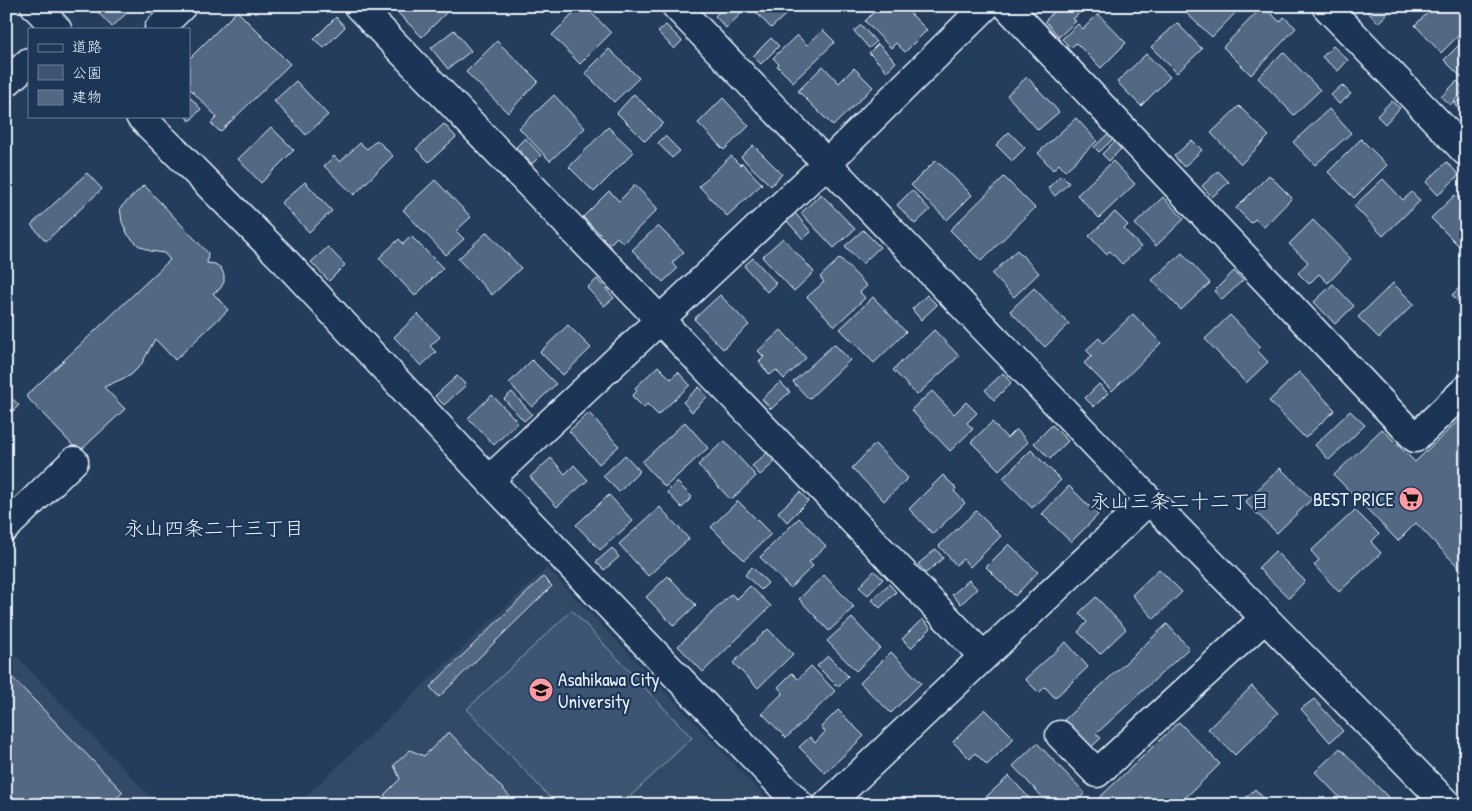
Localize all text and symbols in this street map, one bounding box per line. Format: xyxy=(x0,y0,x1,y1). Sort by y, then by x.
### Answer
legend xyxy=(28,28,190,118)
text: 道路 xyxy=(72,36,102,57)
text: 公園 xyxy=(72,62,102,83)
text: 建物 xyxy=(72,86,102,107)
place label: BEST PRICE xyxy=(1313,486,1395,512)
supermarket icon: BEST PRICE xyxy=(1398,486,1424,512)
district label: 永山三条二十二丁目 xyxy=(1090,487,1270,514)
district label: 永山四条二十三丁目 xyxy=(124,514,304,541)
place label: Asahikawa City University xyxy=(558,666,659,714)
school or university icon: Asahikawa City University xyxy=(528,677,554,703)

